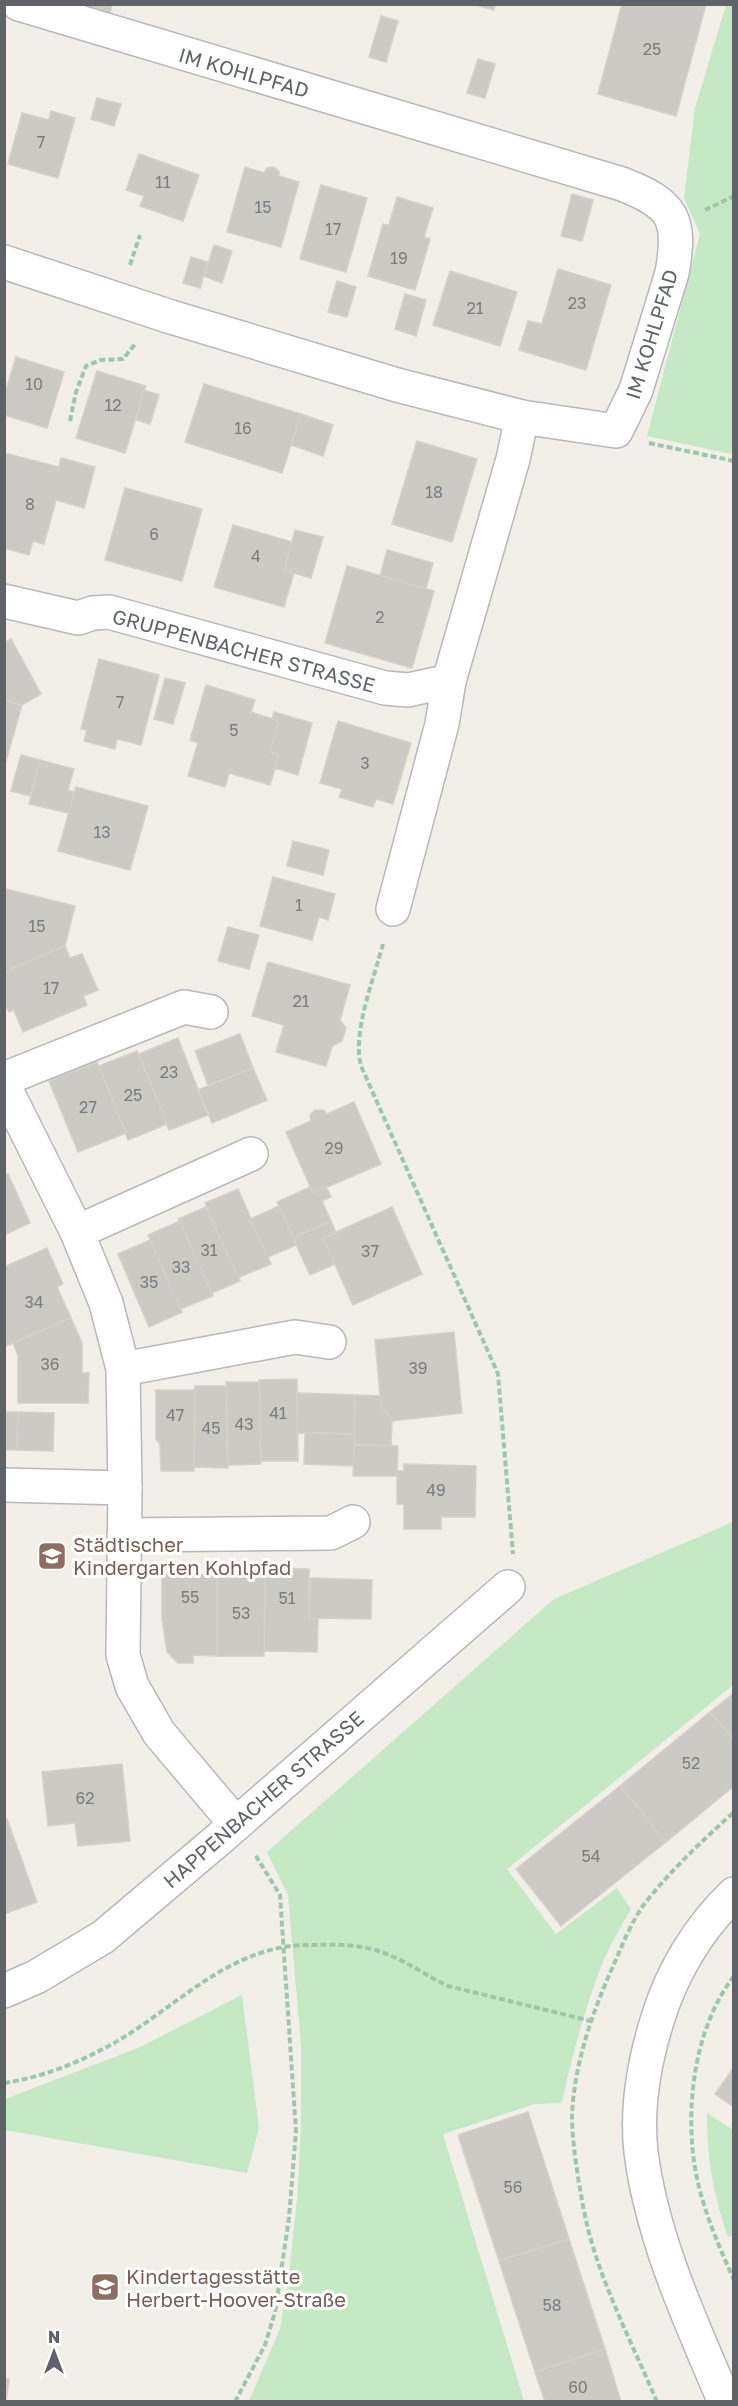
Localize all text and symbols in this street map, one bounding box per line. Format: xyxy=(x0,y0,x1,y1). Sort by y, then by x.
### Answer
house number: 25 xyxy=(643,39,661,59)
street label: IM KOHLPFAD xyxy=(176,42,312,102)
house number: 7 xyxy=(37,132,45,152)
house number: 11 xyxy=(155,172,171,192)
house number: 15 xyxy=(254,197,272,217)
house number: 17 xyxy=(325,219,341,239)
house number: 19 xyxy=(390,248,408,268)
street label: IM KOHLPFAD xyxy=(620,266,682,402)
house number: 23 xyxy=(568,293,586,313)
house number: 21 xyxy=(466,298,484,318)
house number: 10 xyxy=(25,374,43,394)
house number: 12 xyxy=(104,395,122,415)
house number: 16 xyxy=(234,418,252,438)
house number: 18 xyxy=(425,482,443,502)
house number: 8 xyxy=(25,494,35,514)
house number: 6 xyxy=(149,524,159,544)
house number: 4 xyxy=(251,546,261,566)
street label: GRUPPENBACHER STRASSE xyxy=(110,603,378,697)
house number: 2 xyxy=(375,607,385,627)
house number: 7 xyxy=(116,692,124,712)
house number: 5 xyxy=(229,720,239,740)
house number: 3 xyxy=(360,753,370,773)
house number: 13 xyxy=(93,822,111,842)
house number: 1 xyxy=(295,895,303,915)
house number: 15 xyxy=(28,916,46,936)
house number: 17 xyxy=(43,978,59,998)
house number: 21 xyxy=(292,991,310,1011)
house number: 23 xyxy=(160,1062,178,1082)
house number: 25 xyxy=(124,1085,142,1105)
house number: 27 xyxy=(79,1097,97,1117)
house number: 29 xyxy=(325,1138,343,1158)
house number: 31 xyxy=(200,1240,218,1260)
house number: 37 xyxy=(361,1241,379,1261)
house number: 33 xyxy=(172,1257,190,1277)
house number: 35 xyxy=(140,1272,158,1292)
house number: 34 xyxy=(24,1292,44,1312)
house number: 36 xyxy=(40,1354,60,1374)
house number: 39 xyxy=(408,1358,428,1378)
house number: 41 xyxy=(269,1403,287,1423)
house number: 47 xyxy=(166,1405,184,1425)
house number: 43 xyxy=(234,1414,254,1434)
house number: 45 xyxy=(201,1418,221,1438)
house number: 49 xyxy=(426,1480,446,1500)
place label: Städtischer Kindergarten Kohlpfad xyxy=(73,1532,291,1579)
school or university icon: Städtischer Kindergarten Kohlpfad xyxy=(36,1540,68,1572)
house number: 55 xyxy=(181,1587,199,1607)
house number: 51 xyxy=(278,1588,296,1608)
house number: 53 xyxy=(232,1603,250,1623)
street label: HAPPENBACHER STRASSE xyxy=(158,1706,368,1892)
house number: 52 xyxy=(682,1753,700,1773)
house number: 62 xyxy=(76,1788,94,1808)
house number: 54 xyxy=(581,1846,601,1866)
house number: 56 xyxy=(504,2177,522,2197)
place label: Kindertagesstätte Herbert-Hoover-Straße xyxy=(126,2264,346,2311)
school or university icon: Kindertagesstätte Herbert-Hoover-Straße xyxy=(89,2271,121,2303)
house number: 58 xyxy=(542,2295,562,2315)
north arrow xyxy=(24,2322,84,2382)
text: N xyxy=(48,2327,60,2347)
house number: 60 xyxy=(568,2377,588,2397)

